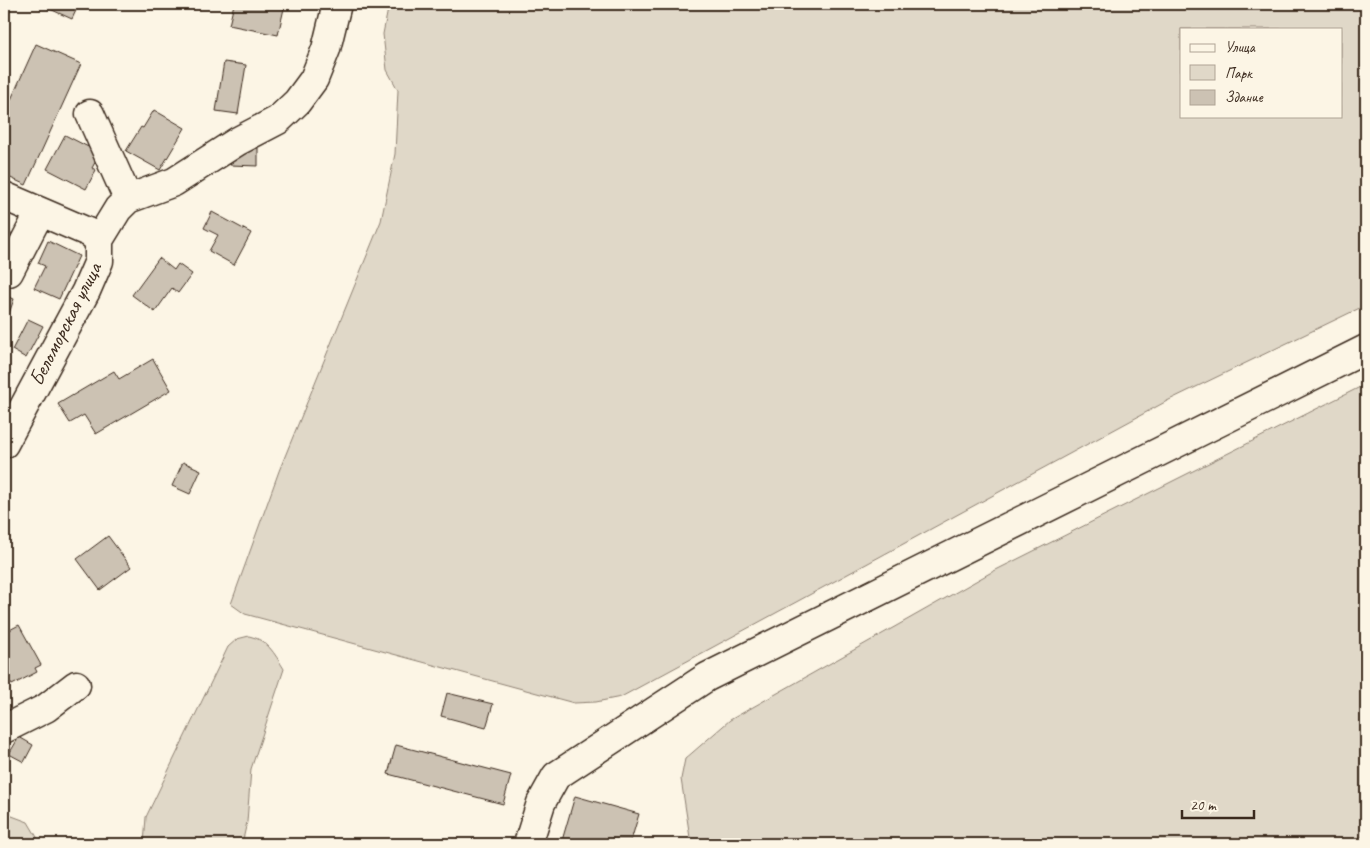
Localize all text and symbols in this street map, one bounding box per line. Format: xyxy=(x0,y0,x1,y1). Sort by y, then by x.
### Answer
legend xyxy=(1180,28,1342,118)
text: Улица xyxy=(1225,38,1256,57)
text: Парк xyxy=(1225,64,1253,83)
text: Здание xyxy=(1225,88,1264,107)
street label: Беломорская улица xyxy=(23,257,108,390)
scale bar xyxy=(1182,788,1255,820)
text: 20 m xyxy=(1190,796,1217,815)

